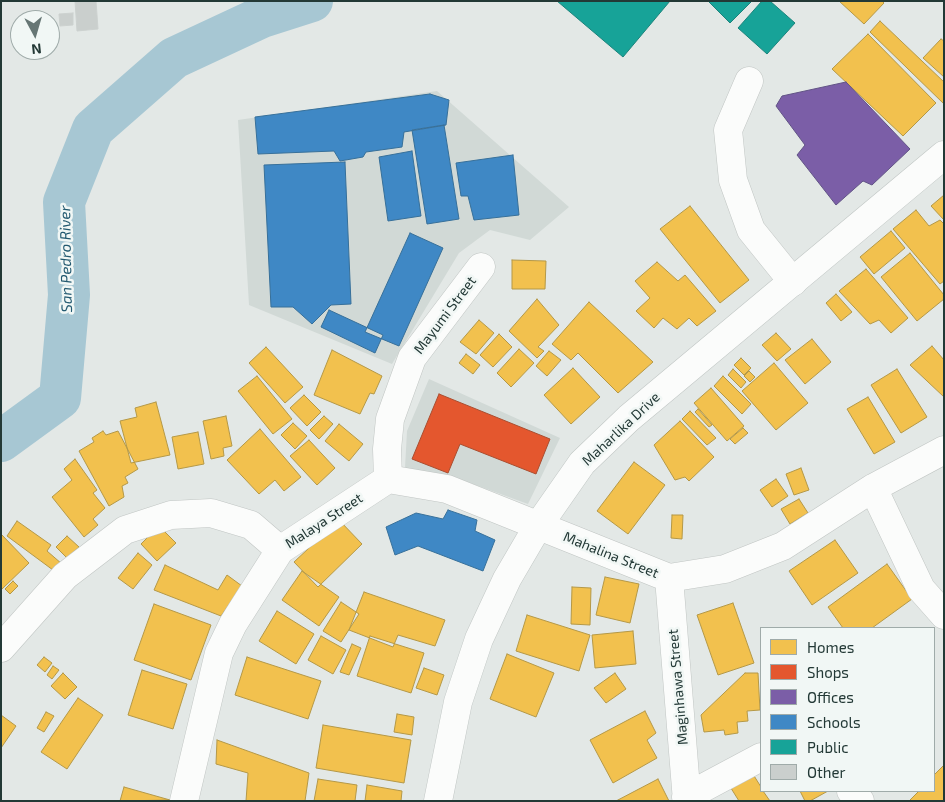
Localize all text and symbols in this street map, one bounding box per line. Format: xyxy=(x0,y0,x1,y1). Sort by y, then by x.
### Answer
north arrow xyxy=(10,10,60,60)
text: N xyxy=(31,40,42,58)
water label: San Pedro River xyxy=(56,205,76,313)
street label: Mayumi Street xyxy=(410,273,480,357)
street label: Maharlika Drive xyxy=(579,389,663,469)
street label: Malaya Street xyxy=(282,490,366,552)
street label: Mahalina Street xyxy=(561,528,661,582)
legend xyxy=(760,627,935,792)
street label: Maginhawa Street xyxy=(665,628,691,746)
text: Homes xyxy=(807,638,854,656)
text: Shops xyxy=(807,663,849,681)
text: Offices xyxy=(807,688,854,706)
text: Schools xyxy=(807,713,861,731)
text: Public xyxy=(807,738,848,756)
text: Other xyxy=(807,763,846,781)

